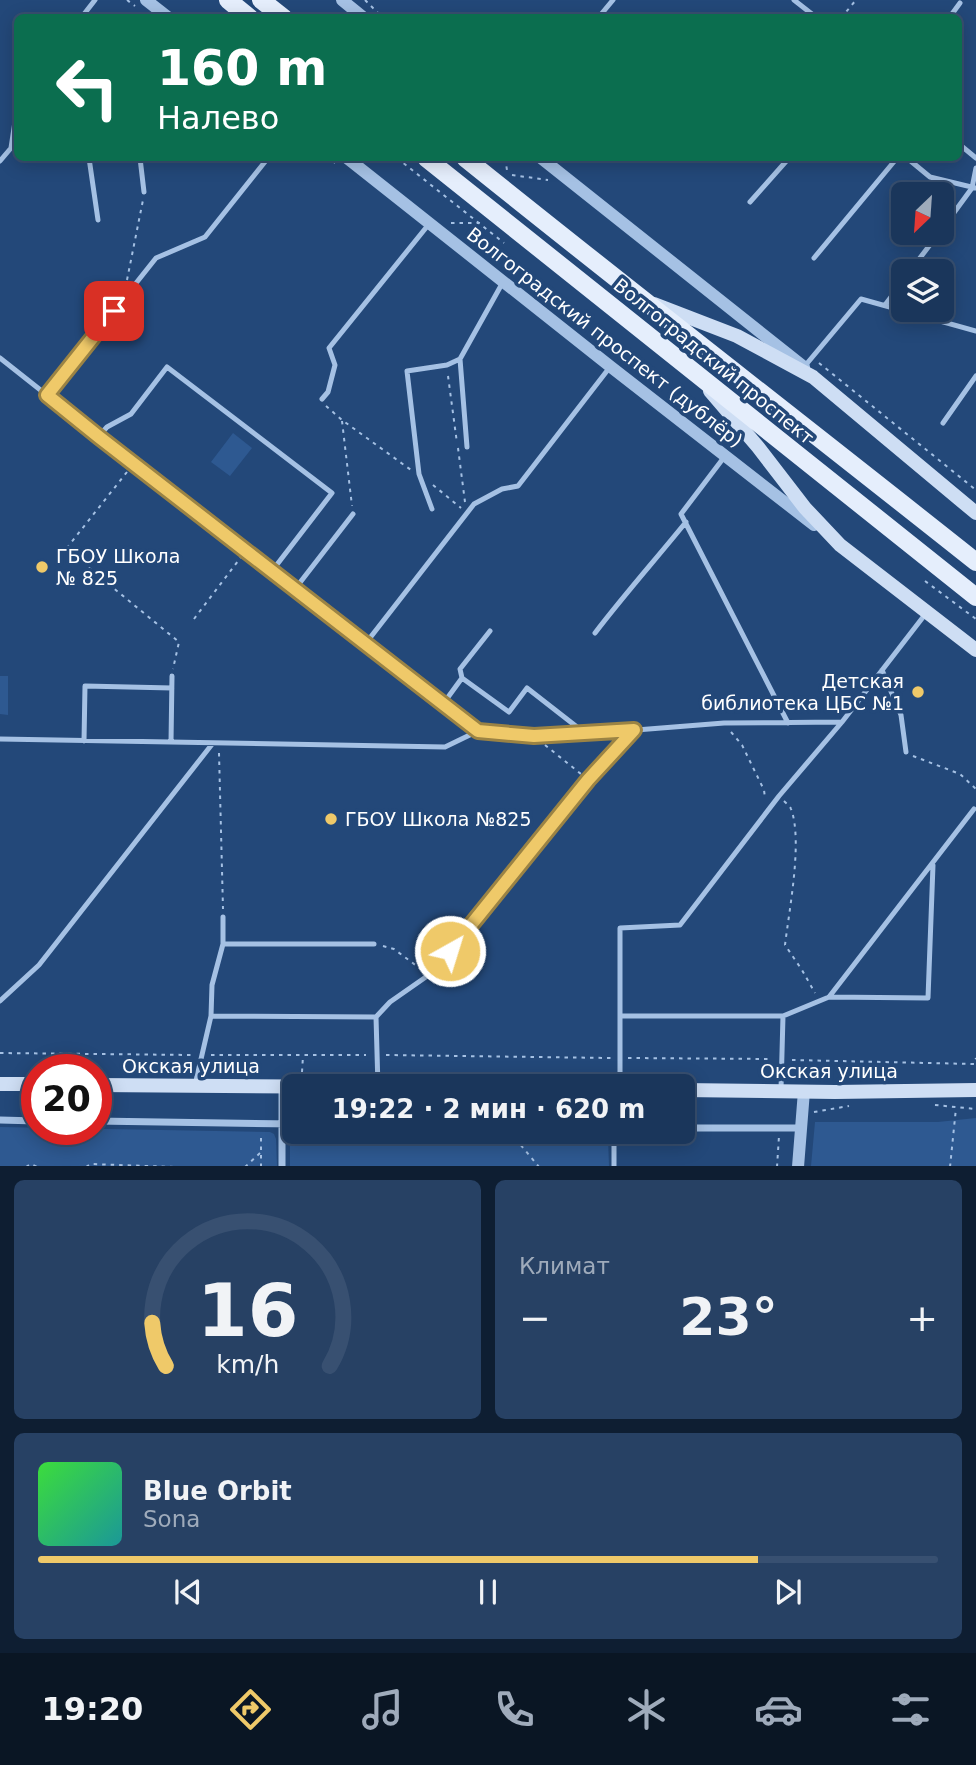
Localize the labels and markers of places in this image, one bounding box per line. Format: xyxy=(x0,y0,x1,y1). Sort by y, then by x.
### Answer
pin xyxy=(84,281,144,341)
place label: ГБОУ Школа № 825 xyxy=(56,545,180,589)
marker: ГБОУ Школа № 825 xyxy=(34,559,50,575)
place label: Детская библиотека ЦБС №1 xyxy=(701,670,904,714)
marker: Детская библиотека ЦБС №1 xyxy=(910,684,926,700)
place label: ГБОУ Школа №825 xyxy=(345,808,531,830)
marker: ГБОУ Школа №825 xyxy=(323,811,339,827)

